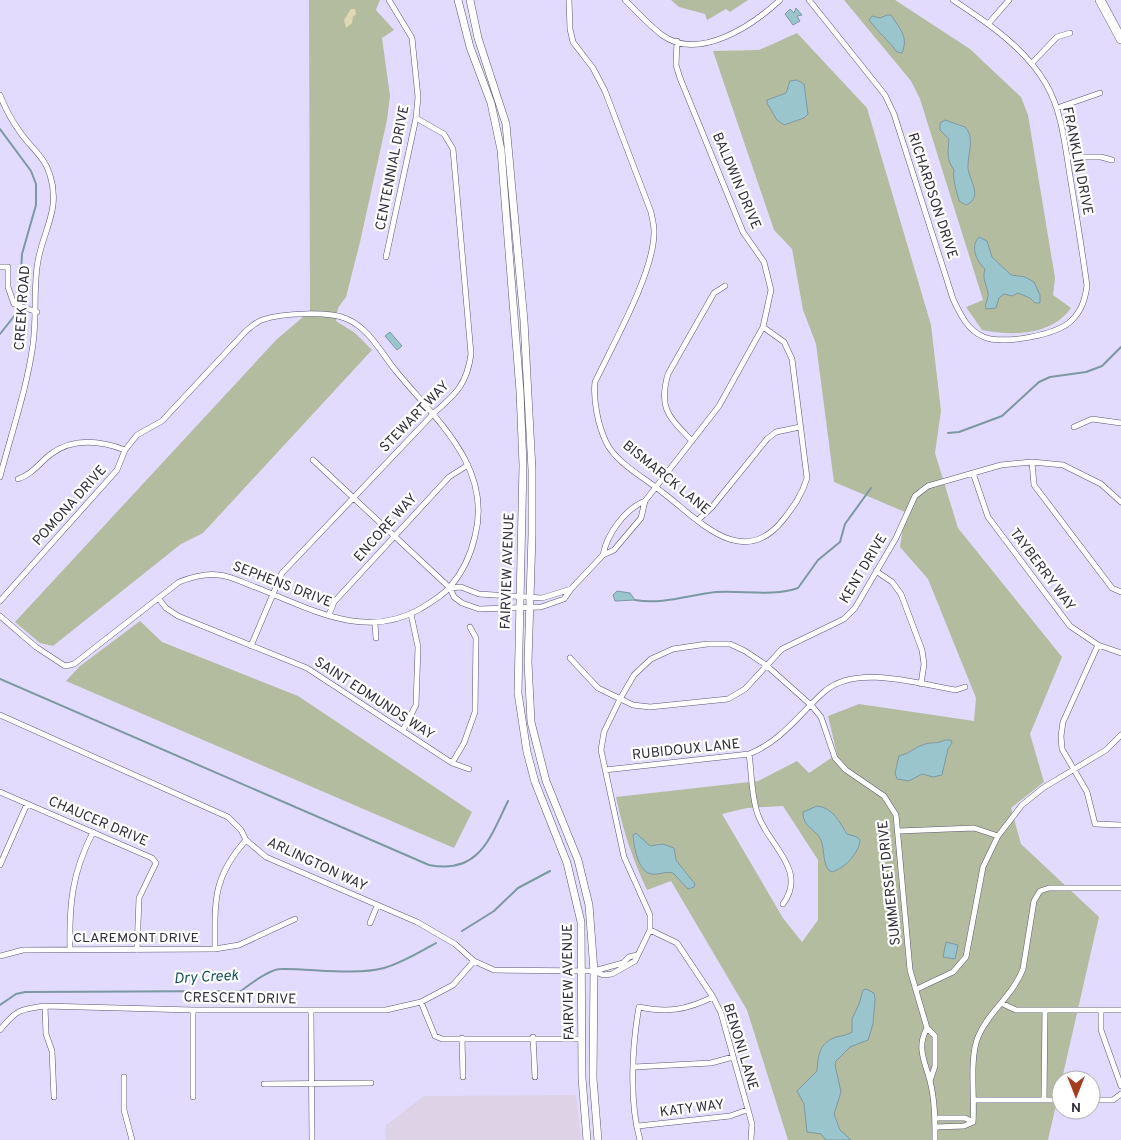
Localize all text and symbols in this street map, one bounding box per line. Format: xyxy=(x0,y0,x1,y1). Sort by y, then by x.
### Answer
street label: CENTENNIAL DRIVE xyxy=(373,104,413,232)
street label: FRANKLIN DRIVE xyxy=(1058,105,1096,217)
street label: BALDWIN DRIVE xyxy=(708,130,764,232)
street label: RICHARDSON DRIVE xyxy=(904,131,960,261)
street label: CREEK ROAD xyxy=(12,265,34,351)
street label: STEWART WAY xyxy=(377,378,453,456)
street label: BISMARCK LANE xyxy=(619,437,713,519)
street label: POMONA DRIVE xyxy=(30,462,110,550)
street label: ENCORE WAY xyxy=(351,490,421,566)
street label: FAIRVIEW AVENUE xyxy=(497,512,519,630)
street label: TAYBERRY WAY xyxy=(1005,525,1079,615)
street label: KENT DRIVE xyxy=(837,531,891,607)
street label: SEPHENS DRIVE xyxy=(230,558,334,612)
street label: SAINT EDMUNDS WAY xyxy=(311,654,437,744)
street label: RUBIDOUX LANE xyxy=(631,736,741,764)
street label: CHAUCER DRIVE xyxy=(46,793,150,851)
street label: SUMMERSET DRIVE xyxy=(875,820,905,946)
street label: ARLINGTON WAY xyxy=(264,834,370,896)
street label: FAIRVIEW AVENUE xyxy=(559,923,579,1041)
street label: CLAREMONT DRIVE xyxy=(73,930,199,947)
water label: Dry Creek xyxy=(173,967,239,989)
street label: CRESCENT DRIVE xyxy=(183,990,297,1008)
street label: BENONI LANE xyxy=(719,1001,761,1093)
north arrow xyxy=(1051,1070,1101,1120)
street label: KATY WAY xyxy=(659,1097,725,1121)
text: N xyxy=(1071,1098,1081,1115)

